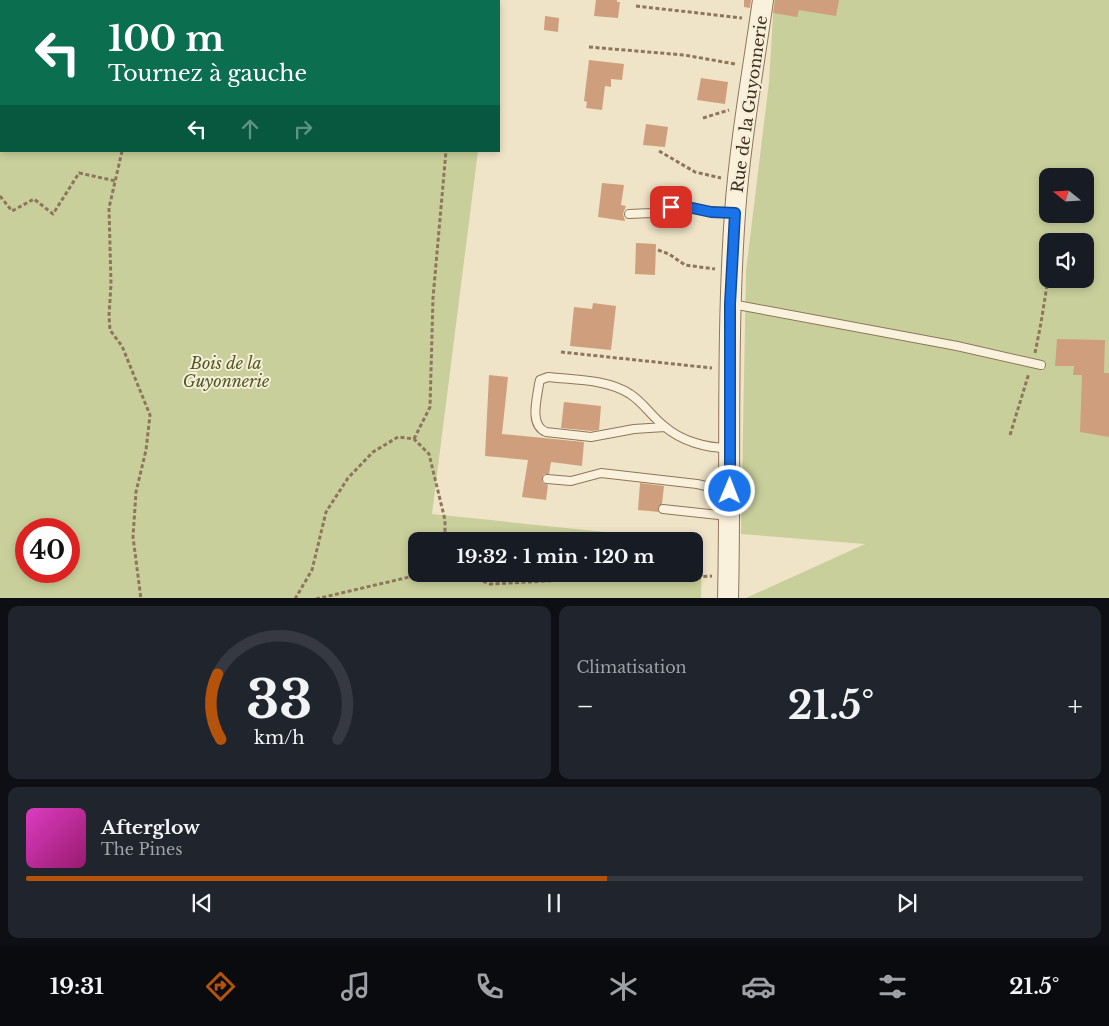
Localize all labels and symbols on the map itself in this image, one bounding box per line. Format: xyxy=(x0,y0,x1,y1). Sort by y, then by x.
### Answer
street label: Rue de la Guyonnerie xyxy=(727,14,771,194)
north arrow xyxy=(1039,168,1094,222)
pin xyxy=(650,186,692,228)
park label: Bois de la Guyonnerie xyxy=(183,353,270,391)
position arrow xyxy=(703,464,755,516)
speed limit sign: 40 xyxy=(15,518,80,583)

